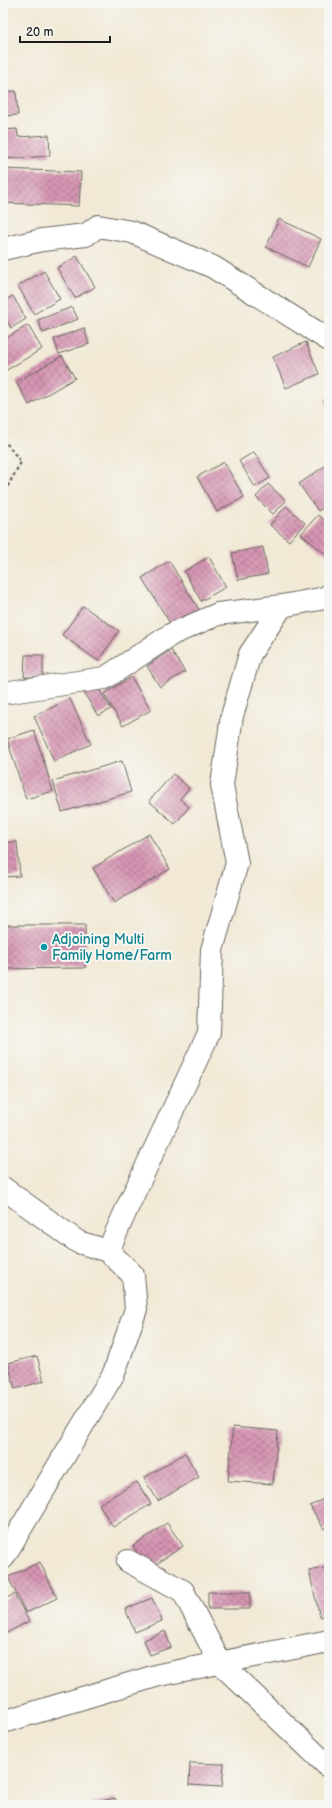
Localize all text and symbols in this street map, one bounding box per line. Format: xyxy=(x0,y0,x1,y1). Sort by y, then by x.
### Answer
scale bar xyxy=(20,18,110,44)
text: 20 m xyxy=(26,25,53,40)
place label: Adjoining Multi Family Home/Farm xyxy=(52,931,172,964)
marker: Adjoining Multi Family Home/Farm xyxy=(39,942,49,952)

